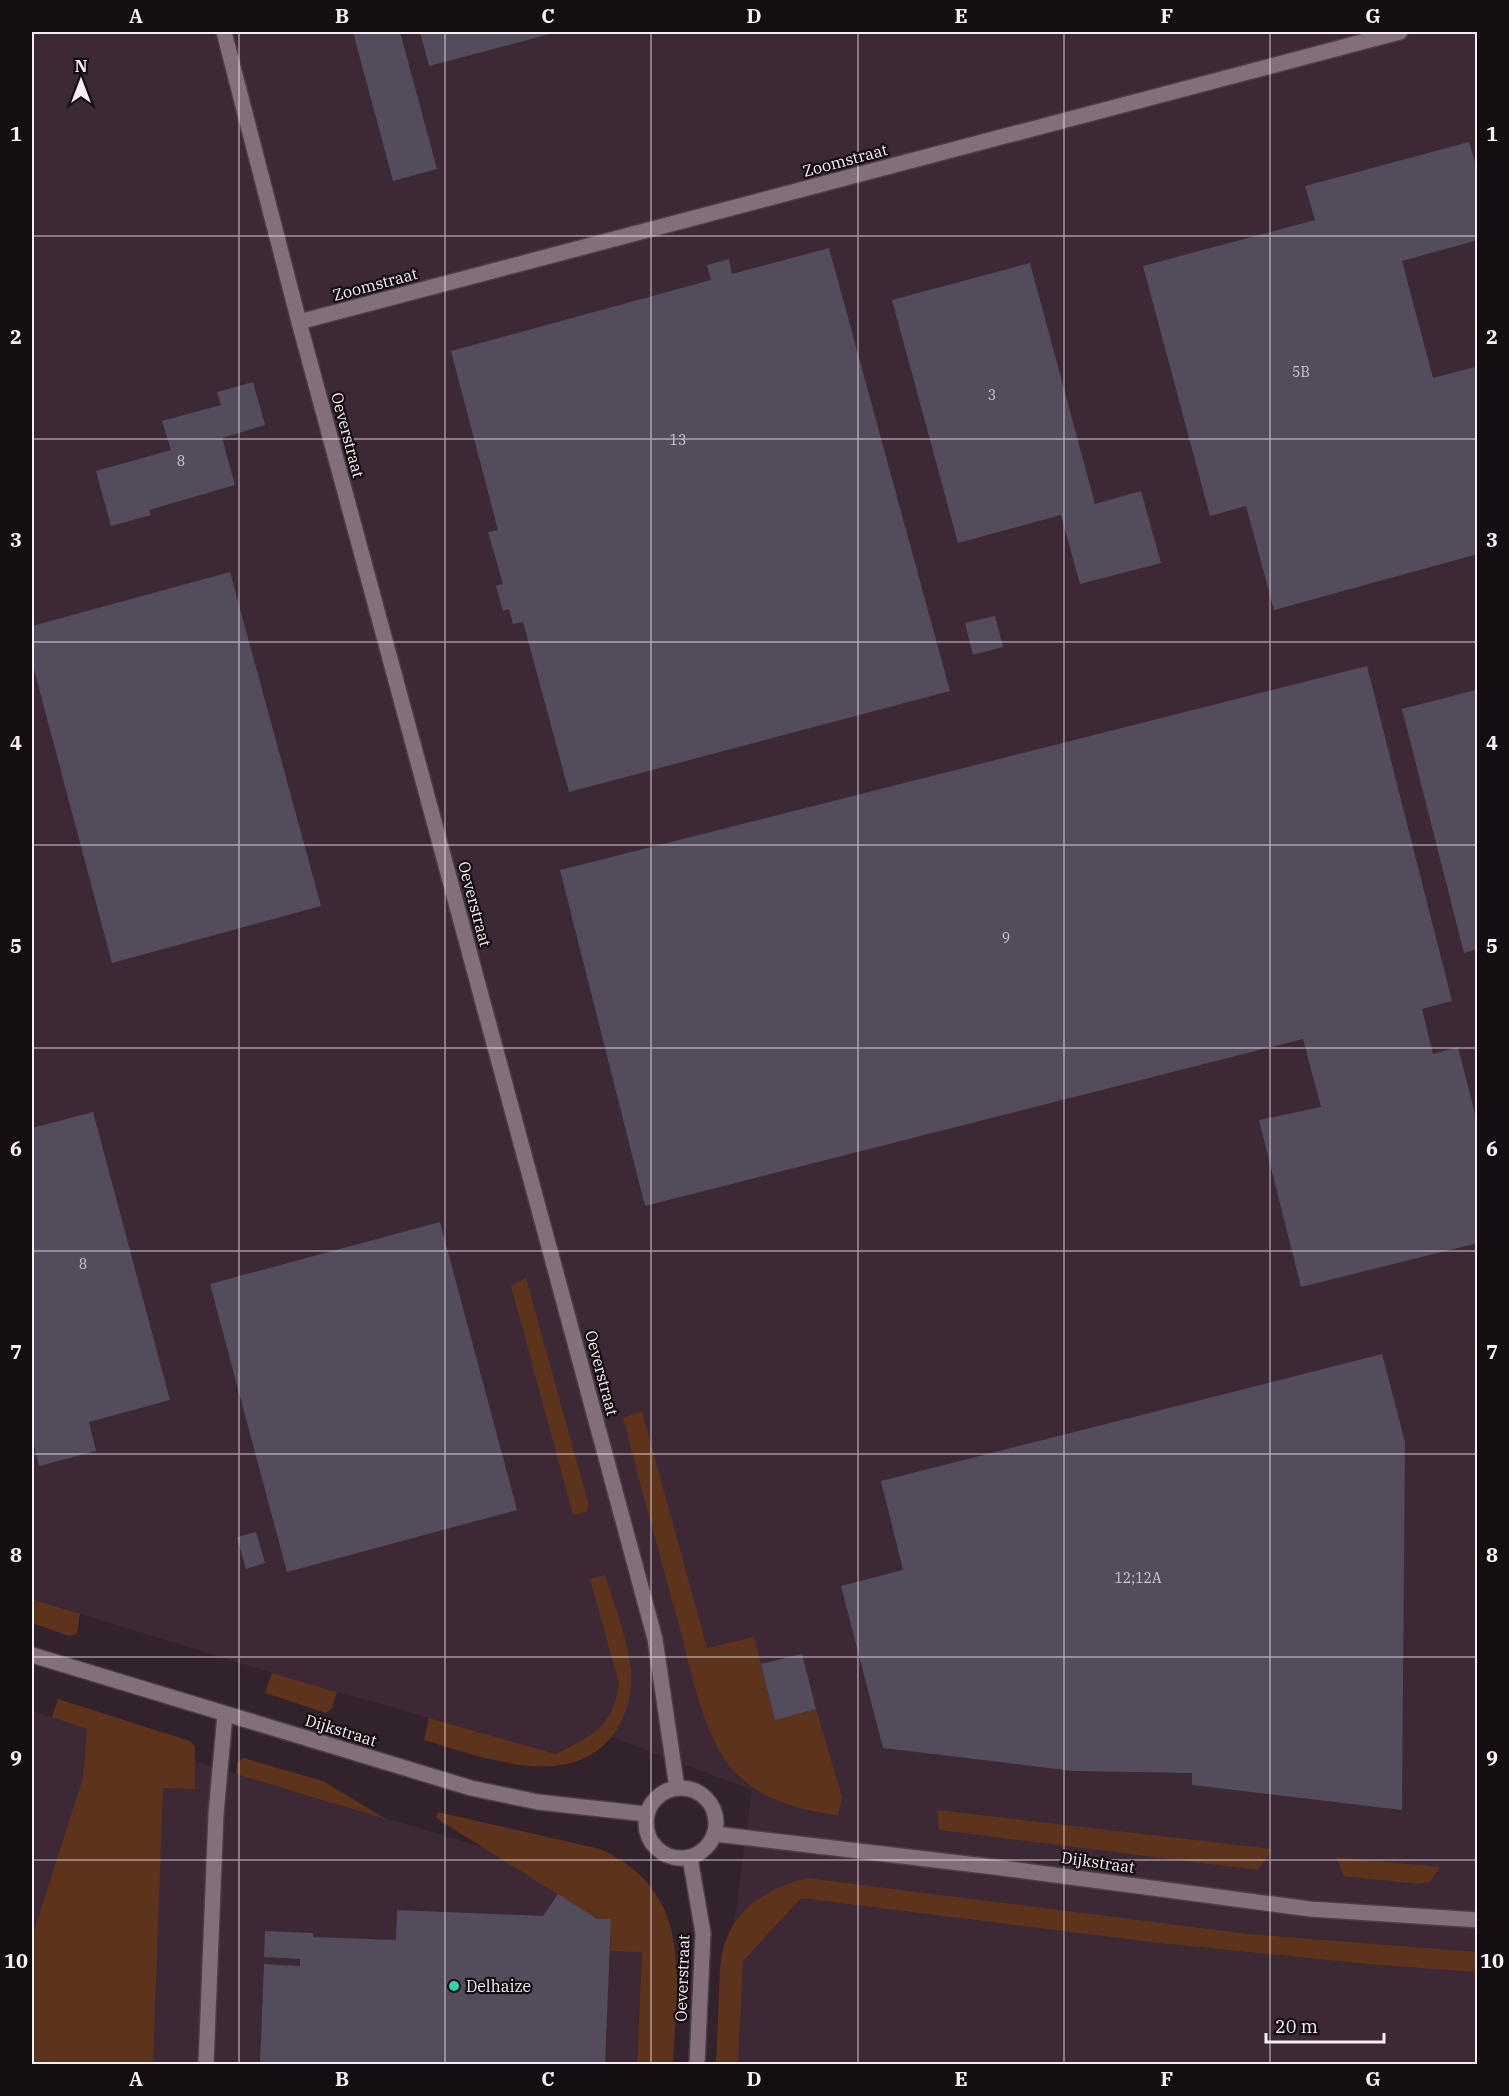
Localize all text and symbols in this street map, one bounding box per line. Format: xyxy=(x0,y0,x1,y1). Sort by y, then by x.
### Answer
text: A xyxy=(129,2,143,29)
text: B xyxy=(335,2,349,29)
text: C xyxy=(541,2,555,29)
text: D xyxy=(746,2,762,29)
text: E xyxy=(954,2,968,29)
text: F xyxy=(1161,2,1173,29)
text: G xyxy=(1365,2,1381,29)
north arrow xyxy=(51,51,111,111)
text: N xyxy=(75,56,87,76)
text: 1 xyxy=(10,120,22,147)
text: 1 xyxy=(1486,120,1498,147)
street label: Zoomstraat xyxy=(800,139,890,181)
street label: Zoomstraat xyxy=(330,263,420,305)
text: 2 xyxy=(10,323,22,350)
text: 2 xyxy=(1486,323,1498,350)
house number: 5B xyxy=(1292,363,1310,381)
house number: 3 xyxy=(988,386,996,404)
street label: Oeverstraat xyxy=(327,390,369,480)
house number: 13 xyxy=(670,431,686,449)
house number: 8 xyxy=(177,452,185,470)
text: 3 xyxy=(10,526,22,553)
text: 3 xyxy=(1486,526,1498,553)
text: 4 xyxy=(10,729,22,756)
text: 4 xyxy=(1486,729,1498,756)
street label: Oeverstraat xyxy=(454,859,496,949)
house number: 9 xyxy=(1002,929,1010,947)
text: 5 xyxy=(10,932,22,959)
text: 5 xyxy=(1486,932,1498,959)
text: 6 xyxy=(10,1135,22,1162)
text: 6 xyxy=(1486,1135,1498,1162)
house number: 8 xyxy=(79,1255,87,1273)
street label: Oeverstraat xyxy=(581,1328,623,1418)
text: 7 xyxy=(10,1338,22,1365)
text: 7 xyxy=(1486,1338,1498,1365)
text: 8 xyxy=(10,1541,22,1568)
text: 8 xyxy=(1486,1541,1498,1568)
house number: 12;12A xyxy=(1114,1569,1162,1587)
street label: Dijkstraat xyxy=(303,1710,380,1750)
text: 9 xyxy=(10,1744,22,1771)
text: 9 xyxy=(1486,1744,1498,1771)
street label: Dijkstraat xyxy=(1060,1847,1136,1877)
street label: Oeverstraat xyxy=(670,1934,694,2022)
text: 10 xyxy=(4,1947,28,1974)
text: 10 xyxy=(1480,1947,1504,1974)
place label: Delhaize xyxy=(466,1976,531,1996)
marker: Delhaize xyxy=(447,1979,461,1993)
scale bar xyxy=(1266,2006,1384,2044)
text: 20 m xyxy=(1275,2015,1318,2038)
text: A xyxy=(129,2065,143,2092)
text: B xyxy=(335,2065,349,2092)
text: C xyxy=(541,2065,555,2092)
text: D xyxy=(746,2065,762,2092)
text: E xyxy=(954,2065,968,2092)
text: F xyxy=(1161,2065,1173,2092)
text: G xyxy=(1365,2065,1381,2092)

